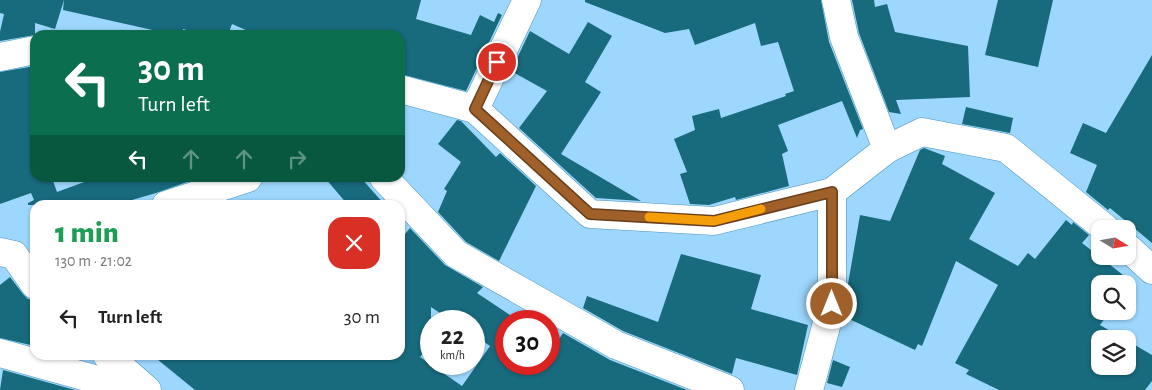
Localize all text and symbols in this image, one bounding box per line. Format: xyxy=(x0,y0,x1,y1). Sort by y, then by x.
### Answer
pin xyxy=(476,41,518,83)
icon: arrive xyxy=(483,48,511,76)
icon: left xyxy=(55,50,120,115)
text: 30 m xyxy=(138,52,205,87)
text: Turn left xyxy=(138,93,210,115)
icon: left xyxy=(124,145,152,173)
icon: ahead xyxy=(177,145,205,173)
icon: ahead xyxy=(230,145,258,173)
icon: right xyxy=(283,145,311,173)
button: close xyxy=(328,217,380,269)
text: 1 min xyxy=(55,218,119,248)
north arrow xyxy=(1091,220,1136,265)
map controls xyxy=(1091,220,1136,375)
text: 130 m · 21:02 xyxy=(55,253,132,269)
button: search xyxy=(1091,275,1136,320)
position arrow xyxy=(805,277,857,329)
icon: left xyxy=(55,304,83,332)
text: Turn left xyxy=(98,308,162,327)
text: 30 m xyxy=(344,308,380,327)
speed limit sign: 30 xyxy=(495,310,560,375)
text: 22 xyxy=(441,324,464,349)
button: layers xyxy=(1091,330,1136,375)
text: km/h xyxy=(440,349,465,361)

